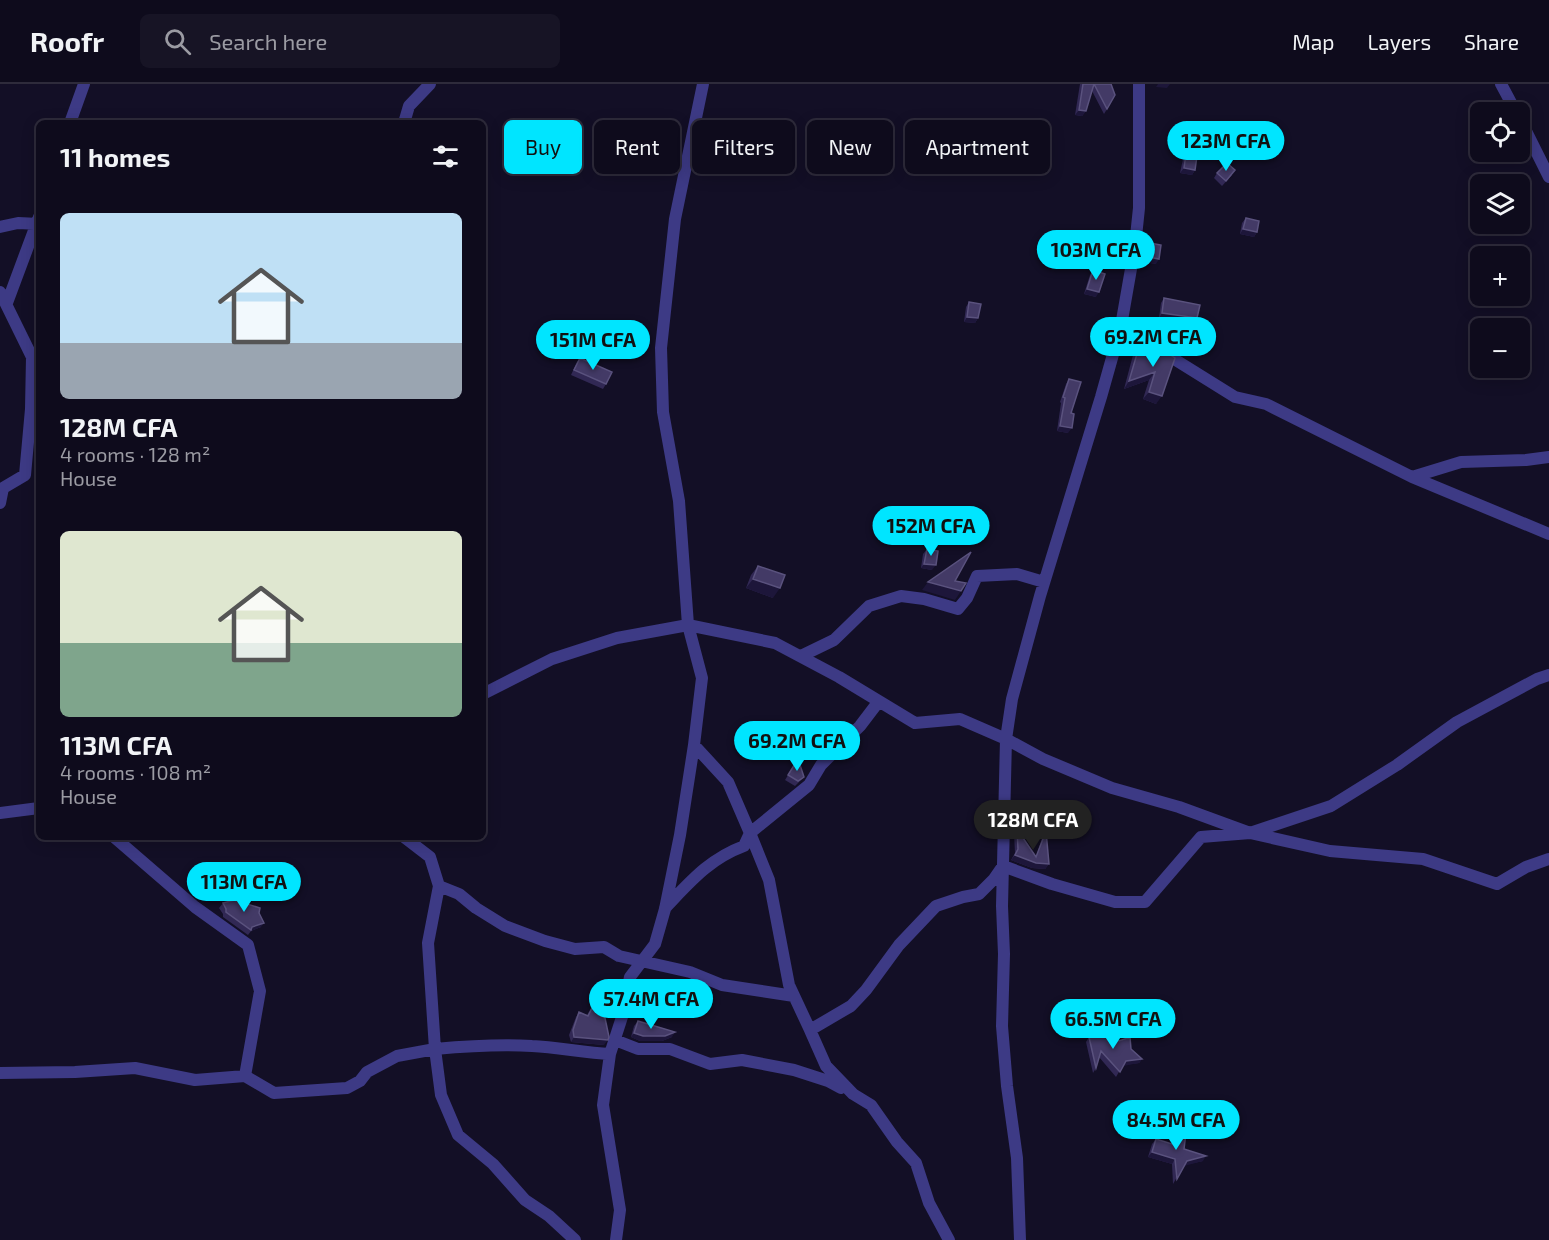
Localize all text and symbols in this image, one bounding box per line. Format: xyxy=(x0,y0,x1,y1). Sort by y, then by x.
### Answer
search box xyxy=(140,14,560,68)
text: Roofr xyxy=(30,24,104,58)
icon: search xyxy=(161,25,194,58)
text: Search here xyxy=(209,28,327,54)
text: Map xyxy=(1292,29,1334,54)
text: Layers xyxy=(1367,29,1431,54)
text: Share xyxy=(1464,29,1519,54)
map controls xyxy=(1470,102,1530,378)
button: locate xyxy=(1470,102,1530,162)
chip: Buy xyxy=(504,120,582,174)
chip: Rent xyxy=(594,120,680,174)
chip: Filters xyxy=(692,120,795,174)
chip: New xyxy=(807,120,893,174)
chip: Apartment xyxy=(905,120,1050,174)
pin: 123M CFA xyxy=(1164,121,1288,172)
text: 123M CFA xyxy=(1181,128,1271,152)
icon: filters xyxy=(429,140,462,173)
text: 11 homes xyxy=(60,141,170,172)
button: layers xyxy=(1470,174,1530,234)
pin: 103M CFA xyxy=(1034,230,1158,281)
text: 103M CFA xyxy=(1051,237,1141,261)
button: + xyxy=(1470,246,1530,306)
icon: home xyxy=(207,252,315,360)
pin: 69.2M CFA xyxy=(1084,317,1222,368)
button: − xyxy=(1470,318,1530,378)
pin: 151M CFA xyxy=(531,320,655,371)
text: 69.2M CFA xyxy=(1104,324,1202,348)
text: 151M CFA xyxy=(550,327,636,351)
text: 128M CFA xyxy=(60,411,178,442)
text: 4 rooms · 128 m² xyxy=(60,442,210,466)
text: House xyxy=(60,466,117,490)
pin: 152M CFA xyxy=(869,506,993,557)
text: 152M CFA xyxy=(887,513,975,537)
icon: home xyxy=(207,570,315,678)
pin: 69.2M CFA xyxy=(728,721,866,772)
text: 69.2M CFA xyxy=(748,728,846,752)
text: 113M CFA xyxy=(60,729,172,760)
text: 4 rooms · 108 m² xyxy=(60,760,211,784)
text: House xyxy=(60,784,117,808)
pin: 128M CFA xyxy=(971,800,1095,851)
text: 128M CFA xyxy=(988,807,1078,831)
pin: 113M CFA xyxy=(182,862,306,913)
text: 113M CFA xyxy=(201,869,287,893)
pin: 57.4M CFA xyxy=(582,979,720,1030)
text: 57.4M CFA xyxy=(603,986,699,1010)
pin: 66.5M CFA xyxy=(1044,999,1182,1050)
text: 66.5M CFA xyxy=(1064,1006,1162,1030)
pin: 84.5M CFA xyxy=(1107,1100,1245,1151)
text: 84.5M CFA xyxy=(1127,1107,1225,1131)

